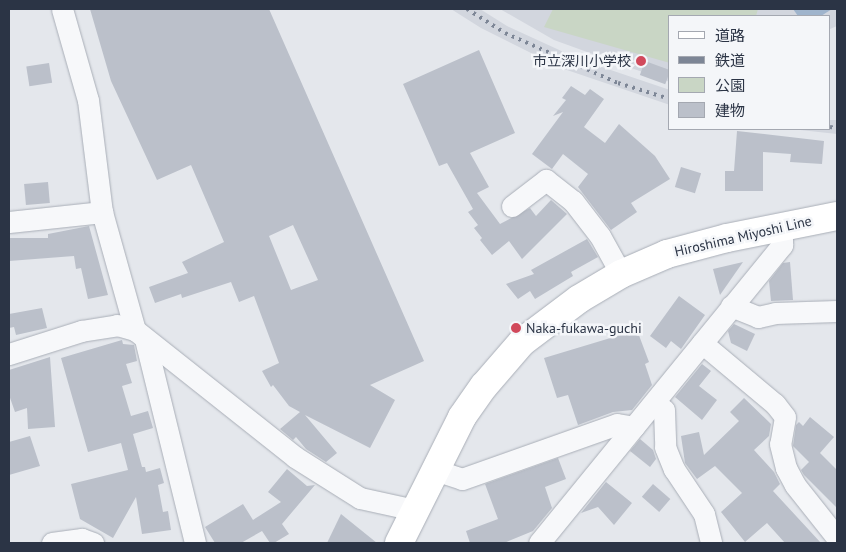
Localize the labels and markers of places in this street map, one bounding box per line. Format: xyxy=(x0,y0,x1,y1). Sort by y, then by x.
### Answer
place label: 市立深川小学校 xyxy=(533,53,631,69)
marker: 市立深川小学校 xyxy=(635,55,647,67)
place label: Naka-fukawa-guchi xyxy=(526,320,642,336)
marker: Naka-fukawa-guchi xyxy=(510,322,522,334)

